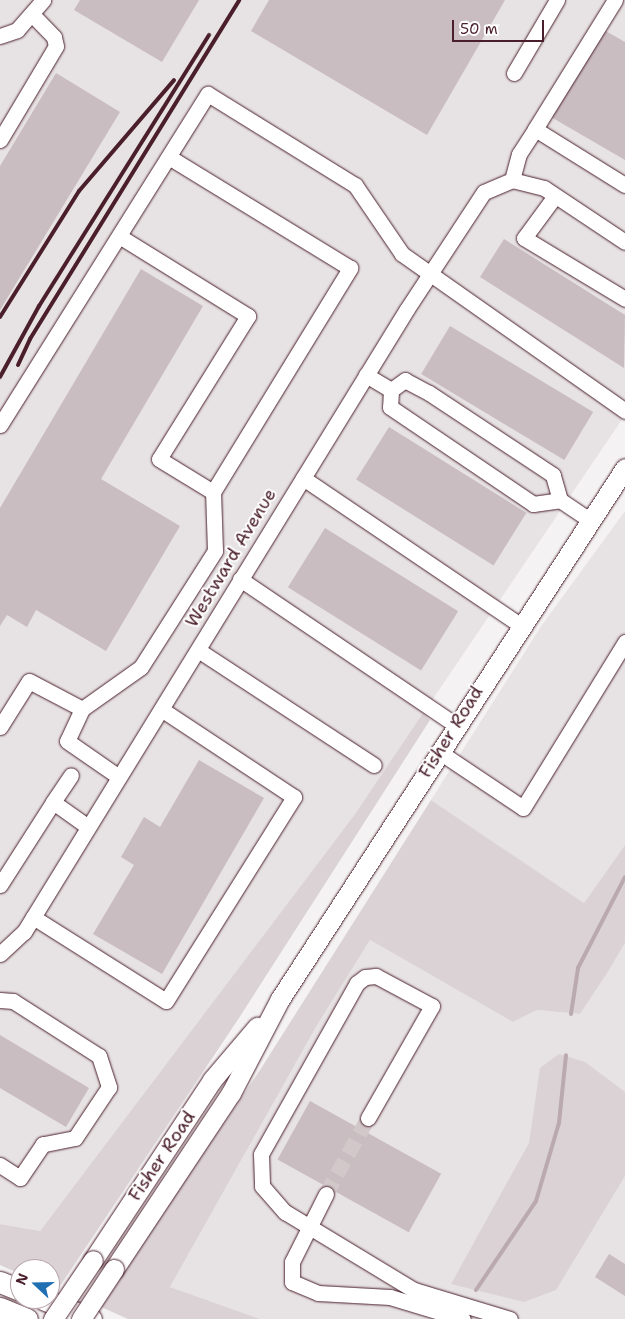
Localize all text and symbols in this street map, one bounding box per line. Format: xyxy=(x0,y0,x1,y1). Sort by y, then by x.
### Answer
scale bar xyxy=(455,10,548,42)
text: 50 m xyxy=(460,19,498,39)
street label: Westward Avenue xyxy=(181,485,281,631)
street label: Fisher Road xyxy=(414,682,488,782)
street label: Fisher Road xyxy=(124,1107,200,1205)
north arrow xyxy=(10,1259,60,1309)
text: N xyxy=(12,1271,32,1287)

